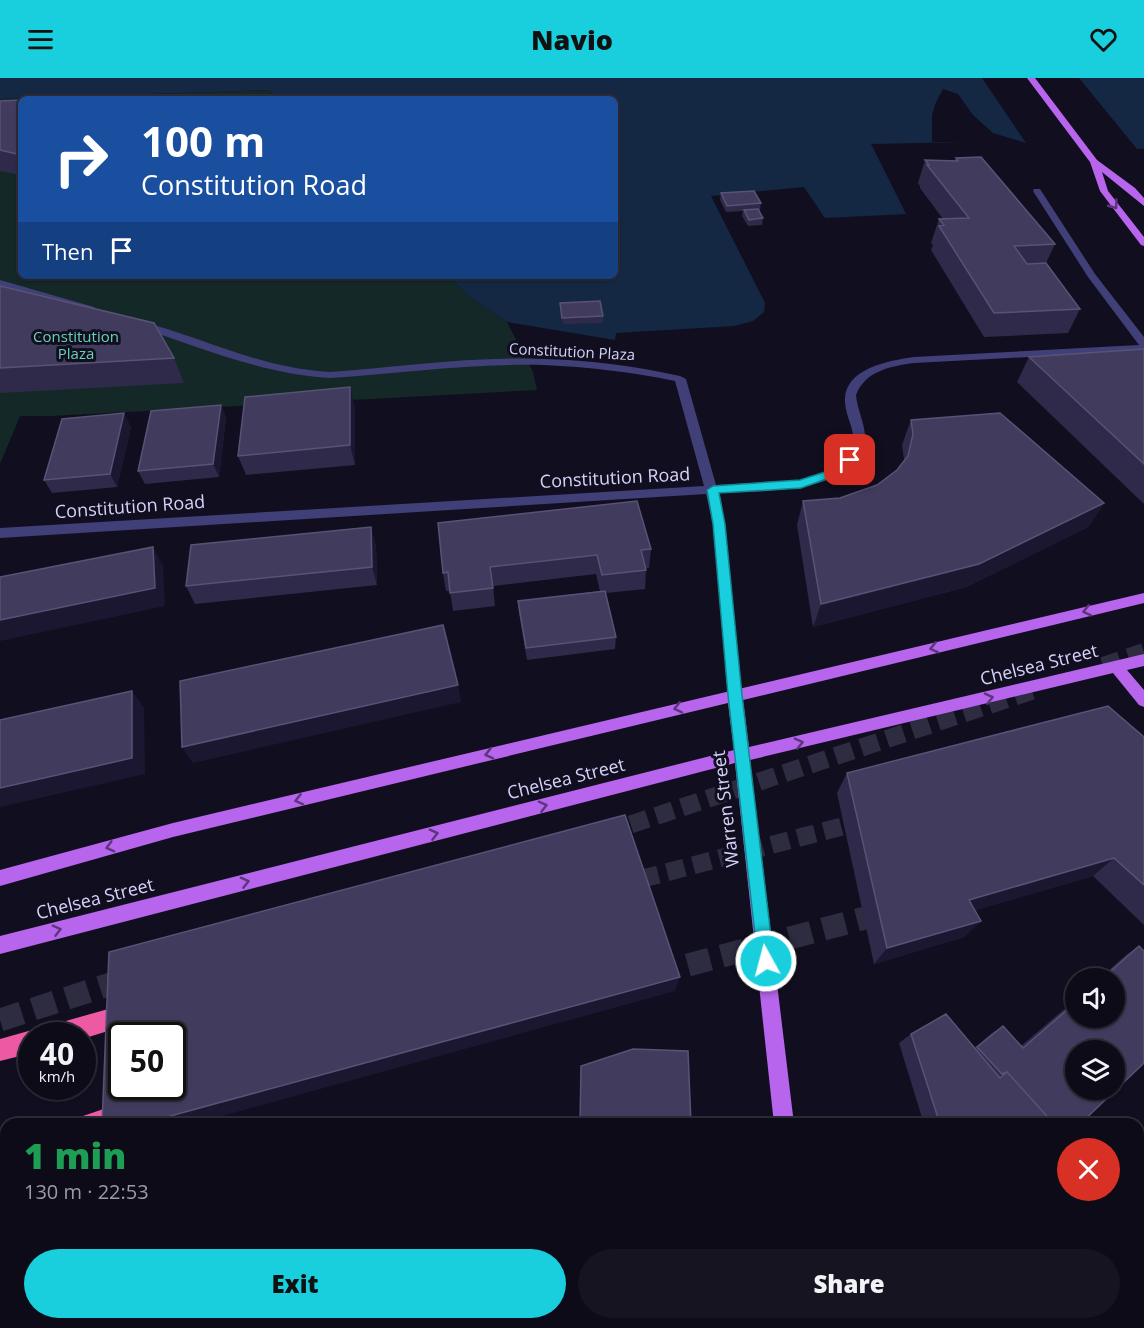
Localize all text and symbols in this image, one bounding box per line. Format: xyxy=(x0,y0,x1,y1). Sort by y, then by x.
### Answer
text: Navio xyxy=(531,21,613,58)
icon: menu xyxy=(24,23,57,56)
icon: heart xyxy=(1087,23,1120,56)
text: 100 m xyxy=(141,112,265,169)
icon: right xyxy=(42,120,120,198)
text: Constitution Road xyxy=(141,166,367,203)
one-way arrow xyxy=(1107,198,1118,209)
icon: arrive xyxy=(105,234,138,267)
text: Then xyxy=(42,236,93,266)
park label: Constitution Plaza xyxy=(33,326,119,363)
street label: Constitution Plaza xyxy=(508,338,636,364)
pin xyxy=(824,434,875,485)
icon: arrive xyxy=(833,443,866,476)
street label: Constitution Road xyxy=(539,461,691,493)
street label: Constitution Road xyxy=(54,489,206,523)
one-way arrow xyxy=(1082,604,1092,617)
street label: Chelsea Street xyxy=(977,638,1100,690)
one-way arrow xyxy=(929,640,939,653)
one-way arrow xyxy=(984,693,994,706)
one-way arrow xyxy=(673,701,683,714)
one-way arrow xyxy=(794,737,804,750)
one-way arrow xyxy=(484,747,494,760)
street label: Warren Street xyxy=(706,749,744,869)
street label: Chelsea Street xyxy=(504,752,627,804)
one-way arrow xyxy=(294,792,304,805)
one-way arrow xyxy=(537,801,548,813)
one-way arrow xyxy=(429,828,439,841)
one-way arrow xyxy=(105,840,115,853)
street label: Chelsea Street xyxy=(33,872,156,924)
one-way arrow xyxy=(240,877,250,889)
one-way arrow xyxy=(51,925,61,938)
position arrow xyxy=(734,929,798,993)
map controls xyxy=(1065,968,1125,1100)
button: sound xyxy=(1065,968,1125,1028)
speed limit sign: 50 xyxy=(108,1022,186,1100)
text: 40 xyxy=(40,1033,74,1074)
button: layers xyxy=(1065,1040,1125,1100)
text: km/h xyxy=(39,1066,75,1086)
text: 1 min xyxy=(24,1131,126,1180)
button: close xyxy=(1057,1138,1120,1201)
text: 130 m · 22:53 xyxy=(24,1178,149,1205)
button: Exit xyxy=(24,1249,566,1318)
button: Share xyxy=(578,1249,1120,1318)

